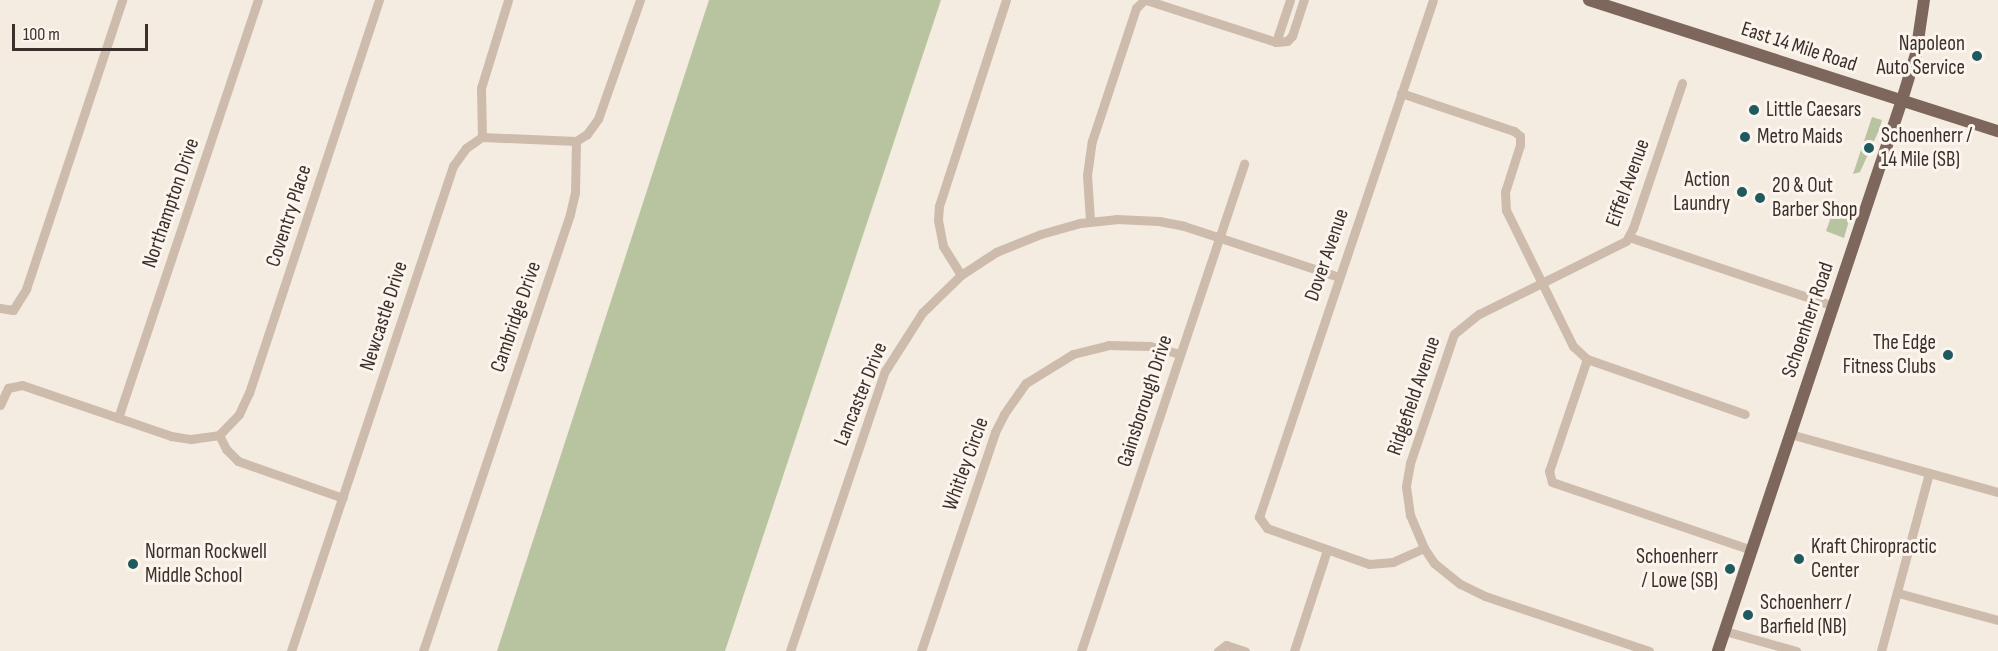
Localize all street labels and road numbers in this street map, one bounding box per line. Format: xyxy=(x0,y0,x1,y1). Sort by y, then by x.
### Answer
street label: East 14 Mile Road xyxy=(1738,16,1860,78)
street label: Northampton Drive xyxy=(137,135,205,271)
street label: Eiffel Avenue xyxy=(1601,136,1655,230)
street label: Coventry Place xyxy=(261,162,317,270)
street label: Dover Avenue xyxy=(1299,206,1355,304)
street label: Newcastle Drive xyxy=(355,258,413,374)
street label: Cambridge Drive xyxy=(485,258,547,376)
street label: Schoenherr Road xyxy=(1776,259,1840,381)
street label: Gainsborough Drive xyxy=(1112,332,1178,470)
street label: Ridgefield Avenue xyxy=(1382,333,1446,459)
street label: Lancaster Drive xyxy=(829,339,893,449)
street label: Whitley Circle xyxy=(938,414,994,514)

